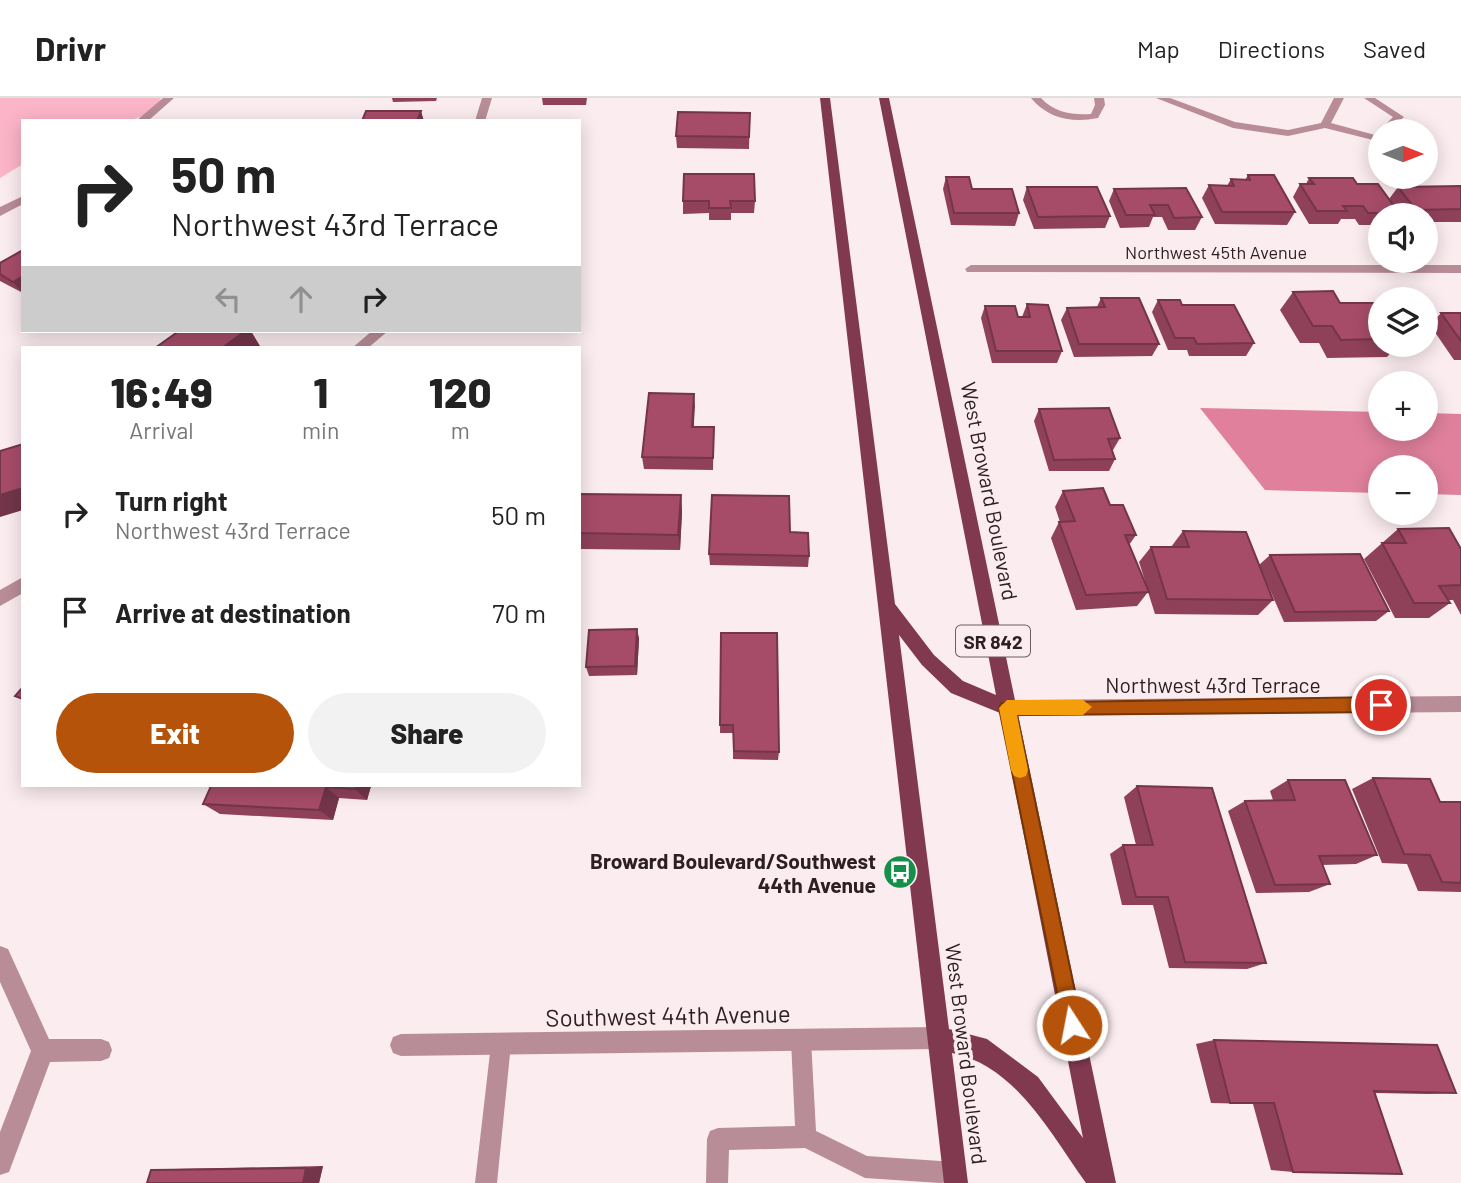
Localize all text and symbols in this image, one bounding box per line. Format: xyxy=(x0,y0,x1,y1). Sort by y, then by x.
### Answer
text: Drivr xyxy=(35,28,106,68)
text: Map xyxy=(1137,34,1180,63)
text: Directions xyxy=(1218,34,1325,63)
text: Saved xyxy=(1363,34,1426,63)
north arrow xyxy=(1368,119,1438,189)
map controls xyxy=(1368,119,1438,525)
text: 50 m xyxy=(171,144,276,203)
icon: right xyxy=(56,147,147,238)
button: sound xyxy=(1368,203,1438,273)
text: Northwest 43rd Terrace xyxy=(171,204,499,242)
street label: Northwest 45th Avenue xyxy=(1125,241,1307,263)
icon: left xyxy=(209,280,247,318)
icon: ahead xyxy=(282,280,320,318)
icon: right xyxy=(355,280,393,318)
button: layers xyxy=(1368,287,1438,357)
text: 16:49 xyxy=(110,366,213,416)
text: 1 xyxy=(313,366,328,416)
text: 120 xyxy=(429,366,492,416)
button: + xyxy=(1368,371,1438,441)
street label: West Broward Boulevard xyxy=(957,380,1023,602)
text: Arrival xyxy=(129,416,194,444)
text: min xyxy=(302,416,339,444)
text: m xyxy=(451,416,470,444)
button: − xyxy=(1368,455,1438,525)
text: Turn right xyxy=(115,485,228,516)
icon: right xyxy=(56,495,94,533)
text: 50 m xyxy=(491,499,546,530)
text: Northwest 43rd Terrace xyxy=(115,516,351,544)
icon: arrive xyxy=(56,593,94,631)
text: Arrive at destination xyxy=(115,597,351,628)
text: 70 m xyxy=(492,597,546,628)
road number: SR 842 xyxy=(956,626,1030,656)
street label: Northwest 43rd Terrace xyxy=(1105,672,1321,697)
pin xyxy=(1351,675,1411,735)
icon: arrive xyxy=(1362,686,1400,724)
button: Exit xyxy=(56,693,294,773)
button: Share xyxy=(308,693,546,773)
place label: Broward Boulevard/Southwest 44th Avenue xyxy=(590,848,876,897)
bus stop icon: Broward Boulevard/Southwest 44th Avenue xyxy=(881,853,919,891)
street label: West Broward Boulevard xyxy=(941,942,993,1166)
position arrow xyxy=(1035,988,1109,1062)
street label: Southwest 44th Avenue xyxy=(545,998,791,1032)

